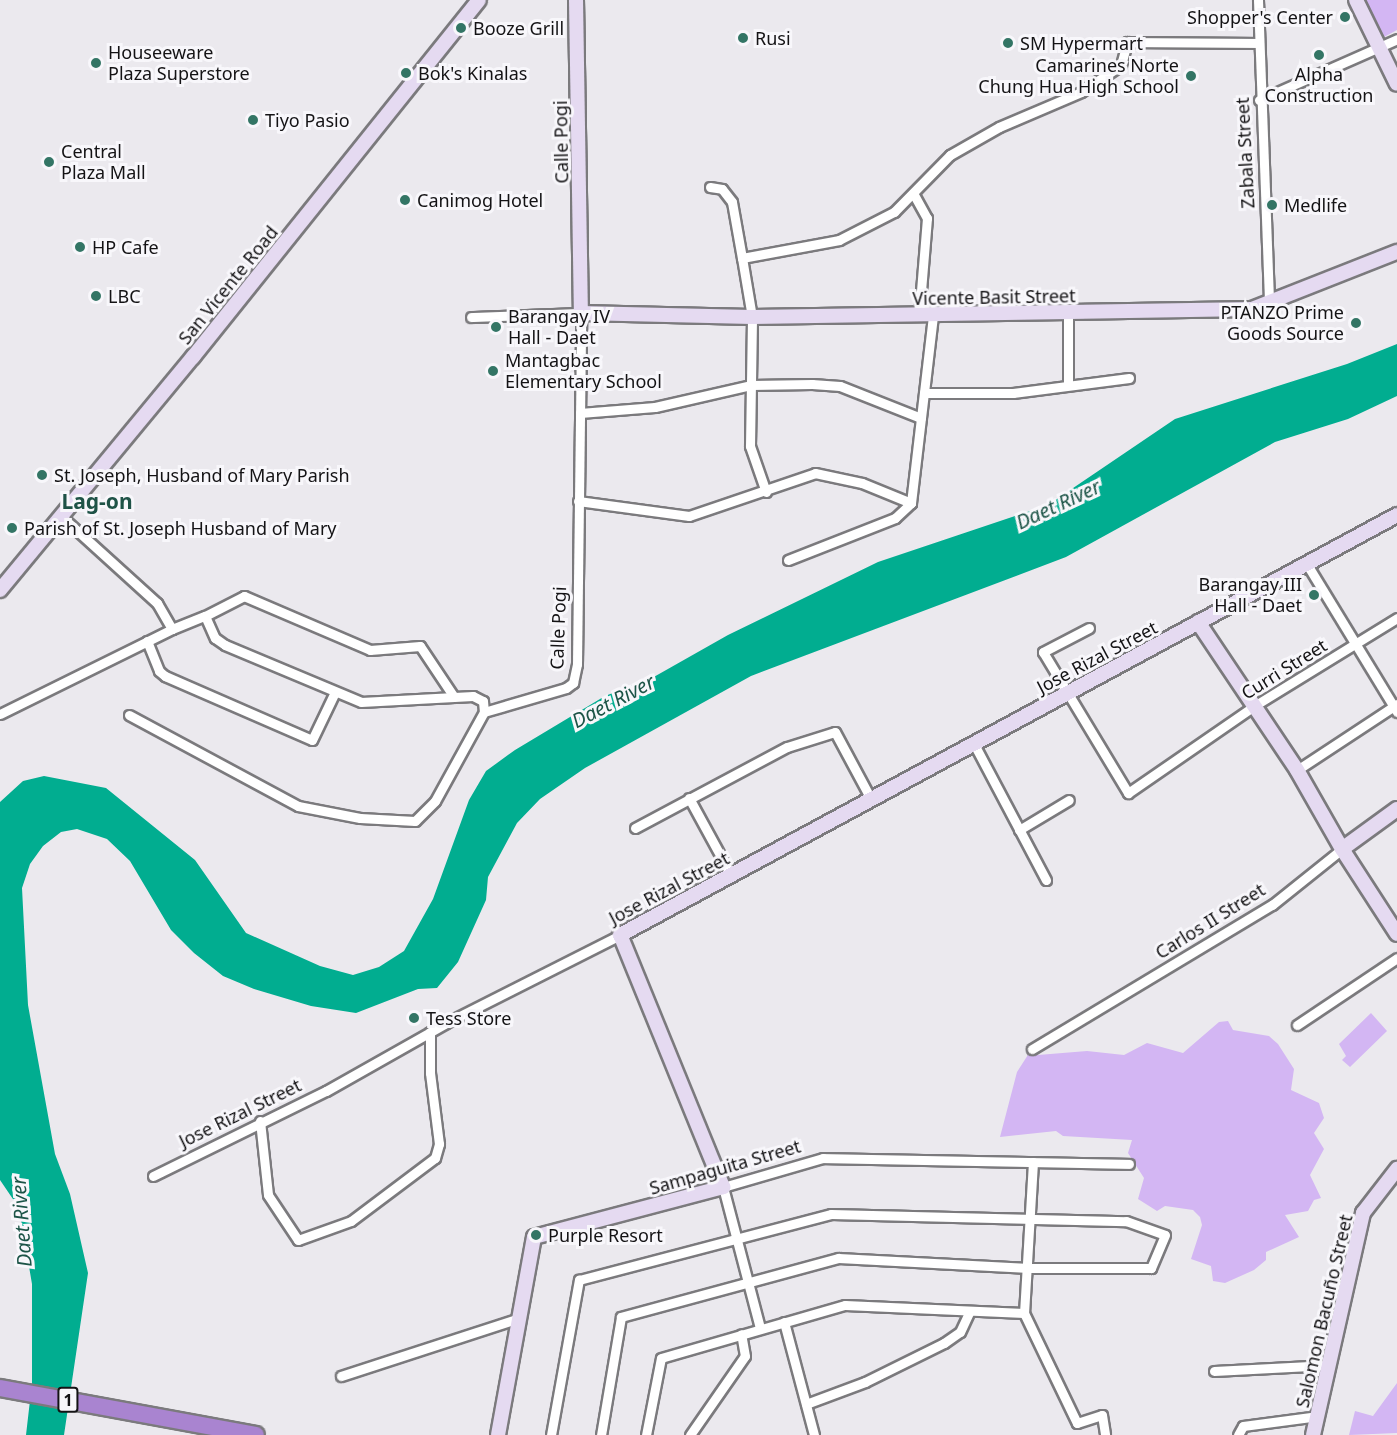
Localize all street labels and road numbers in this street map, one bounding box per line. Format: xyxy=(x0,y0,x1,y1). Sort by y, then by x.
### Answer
street label: Zabala Street xyxy=(1231,97,1259,209)
street label: Calle Pogi xyxy=(549,100,573,184)
street label: San Vicente Road xyxy=(174,222,282,348)
street label: Vicente Basit Street xyxy=(912,285,1076,309)
street label: Calle Pogi xyxy=(546,586,570,670)
street label: Jose Rizal Street xyxy=(1033,616,1161,698)
street label: Curri Street xyxy=(1237,634,1331,704)
street label: Jose Rizal Street xyxy=(605,847,733,929)
street label: Carlos II Street xyxy=(1151,879,1269,963)
street label: Jose Rizal Street xyxy=(175,1074,305,1152)
street label: Sampaguita Street xyxy=(647,1135,803,1199)
street label: Salomon Bacuño Street xyxy=(1291,1212,1357,1410)
road number: 1 xyxy=(56,1387,80,1413)

